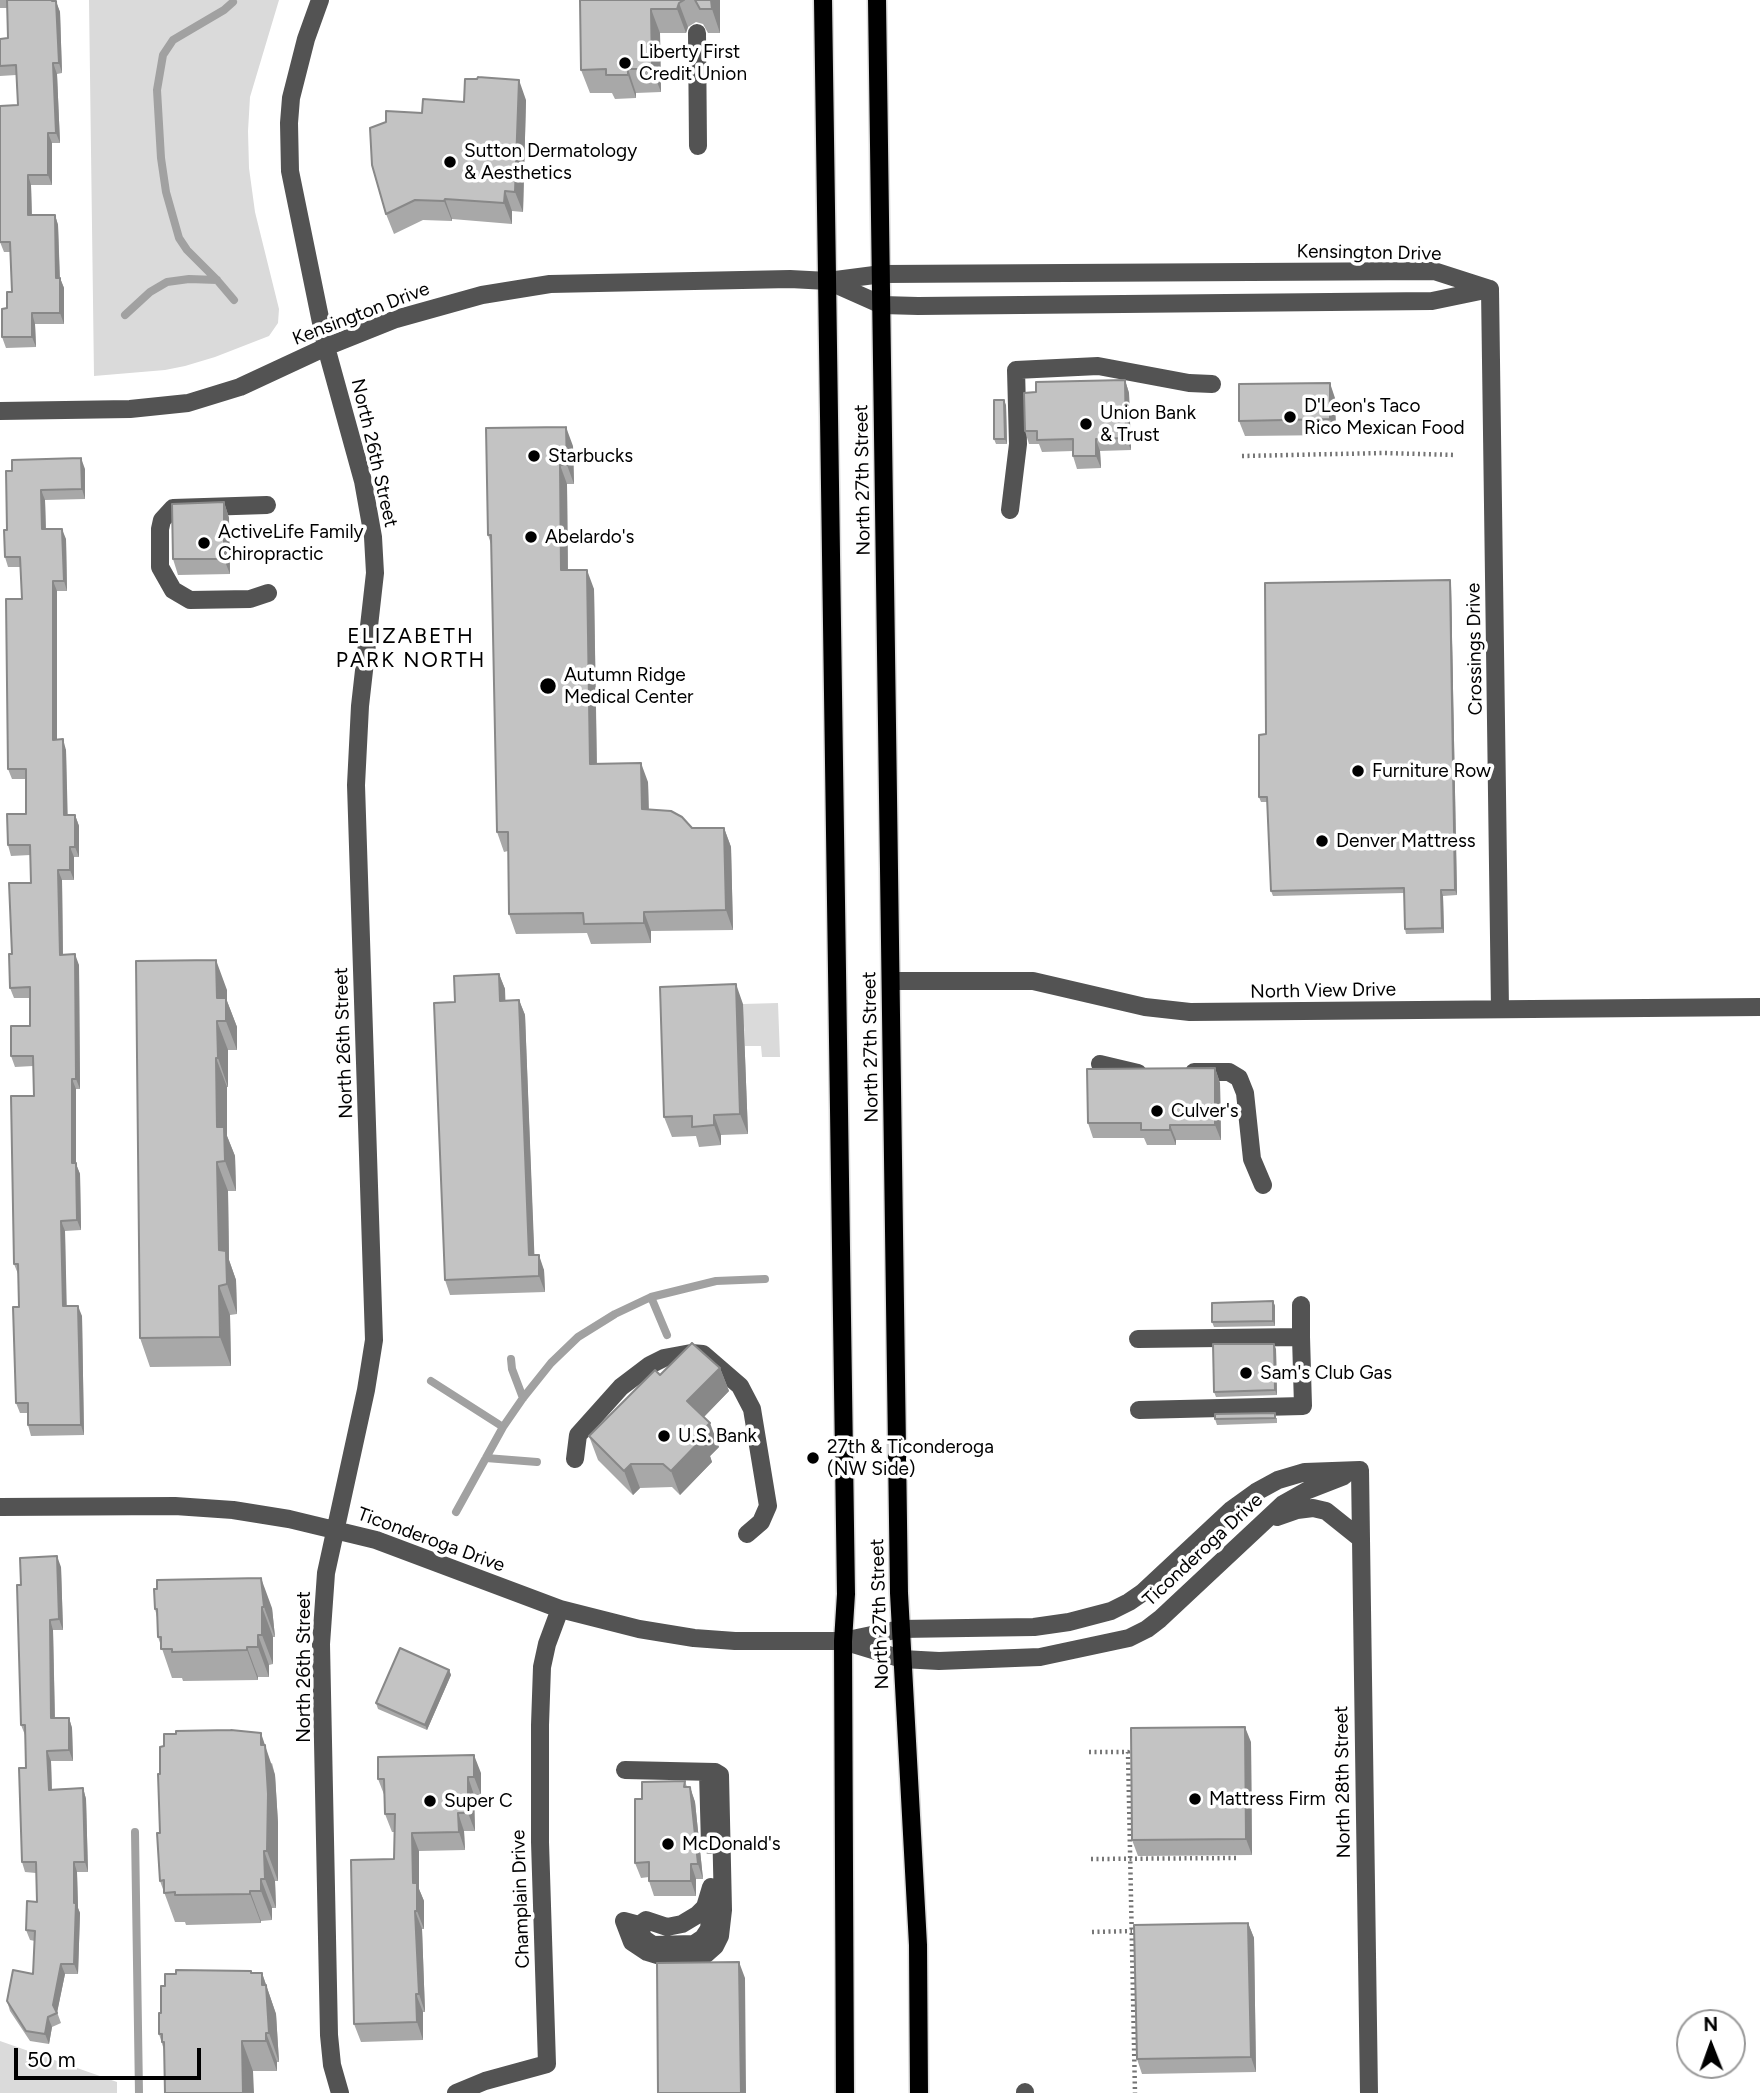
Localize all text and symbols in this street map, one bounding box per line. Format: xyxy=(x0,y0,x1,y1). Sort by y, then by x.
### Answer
place label: Liberty First Credit Union xyxy=(639,41,747,85)
marker: Liberty First Credit Union xyxy=(617,55,633,71)
place label: Sutton Dermatology & Aesthetics xyxy=(464,140,637,184)
marker: Sutton Dermatology & Aesthetics xyxy=(442,154,458,170)
street label: Kensington Drive xyxy=(1296,240,1442,266)
street label: Kensington Drive xyxy=(289,277,433,351)
street label: North 26th Street xyxy=(346,377,402,529)
place label: D'Leon's Taco Rico Mexican Food xyxy=(1304,395,1465,439)
place label: Union Bank & Trust xyxy=(1100,402,1196,446)
street label: North 27th Street xyxy=(850,404,876,556)
marker: D'Leon's Taco Rico Mexican Food xyxy=(1282,409,1298,425)
marker: Union Bank & Trust xyxy=(1078,416,1094,432)
place label: Starbucks xyxy=(548,445,633,467)
marker: Starbucks xyxy=(526,448,542,464)
place label: ActiveLife Family Chiropractic xyxy=(218,521,364,565)
place label: Abelardo's xyxy=(545,526,634,548)
marker: Abelardo's xyxy=(523,529,539,545)
marker: ActiveLife Family Chiropractic xyxy=(196,535,212,551)
street label: Crossings Drive xyxy=(1462,583,1488,715)
district label: ELIZABETH PARK NORTH xyxy=(337,624,485,674)
place label: Autumn Ridge Medical Center xyxy=(564,664,693,708)
marker: Autumn Ridge Medical Center xyxy=(538,676,558,696)
place label: Furniture Row xyxy=(1372,760,1491,782)
marker: Furniture Row xyxy=(1350,763,1366,779)
place label: Denver Mattress xyxy=(1336,830,1476,852)
marker: Denver Mattress xyxy=(1314,833,1330,849)
street label: North 26th Street xyxy=(330,967,358,1119)
street label: North 27th Street xyxy=(858,971,884,1123)
street label: North View Drive xyxy=(1250,978,1396,1004)
place label: Culver's xyxy=(1171,1100,1239,1122)
marker: Culver's xyxy=(1149,1103,1165,1119)
place label: Sam's Club Gas xyxy=(1260,1362,1392,1384)
marker: Sam's Club Gas xyxy=(1238,1365,1254,1381)
place label: U.S. Bank xyxy=(678,1425,757,1447)
marker: U.S. Bank xyxy=(656,1428,672,1444)
place label: 27th & Ticonderoga (NW Side) xyxy=(827,1436,994,1480)
marker: 27th & Ticonderoga (NW Side) xyxy=(805,1450,821,1466)
street label: Ticonderoga Drive xyxy=(1138,1489,1268,1611)
street label: Ticonderoga Drive xyxy=(354,1503,508,1577)
street label: North 27th Street xyxy=(866,1538,894,1690)
street label: North 26th Street xyxy=(293,1591,315,1743)
street label: North 28th Street xyxy=(1330,1706,1356,1858)
place label: Mattress Firm xyxy=(1209,1788,1326,1810)
place label: Super C xyxy=(444,1790,513,1812)
marker: Mattress Firm xyxy=(1187,1791,1203,1807)
marker: Super C xyxy=(422,1793,438,1809)
street label: Champlain Drive xyxy=(507,1829,535,1969)
place label: McDonald's xyxy=(682,1833,781,1855)
marker: McDonald's xyxy=(660,1836,676,1852)
north arrow xyxy=(1676,2009,1746,2079)
text: N xyxy=(1703,2013,1718,2036)
scale bar xyxy=(18,2034,205,2078)
text: 50 m xyxy=(27,2047,76,2072)

